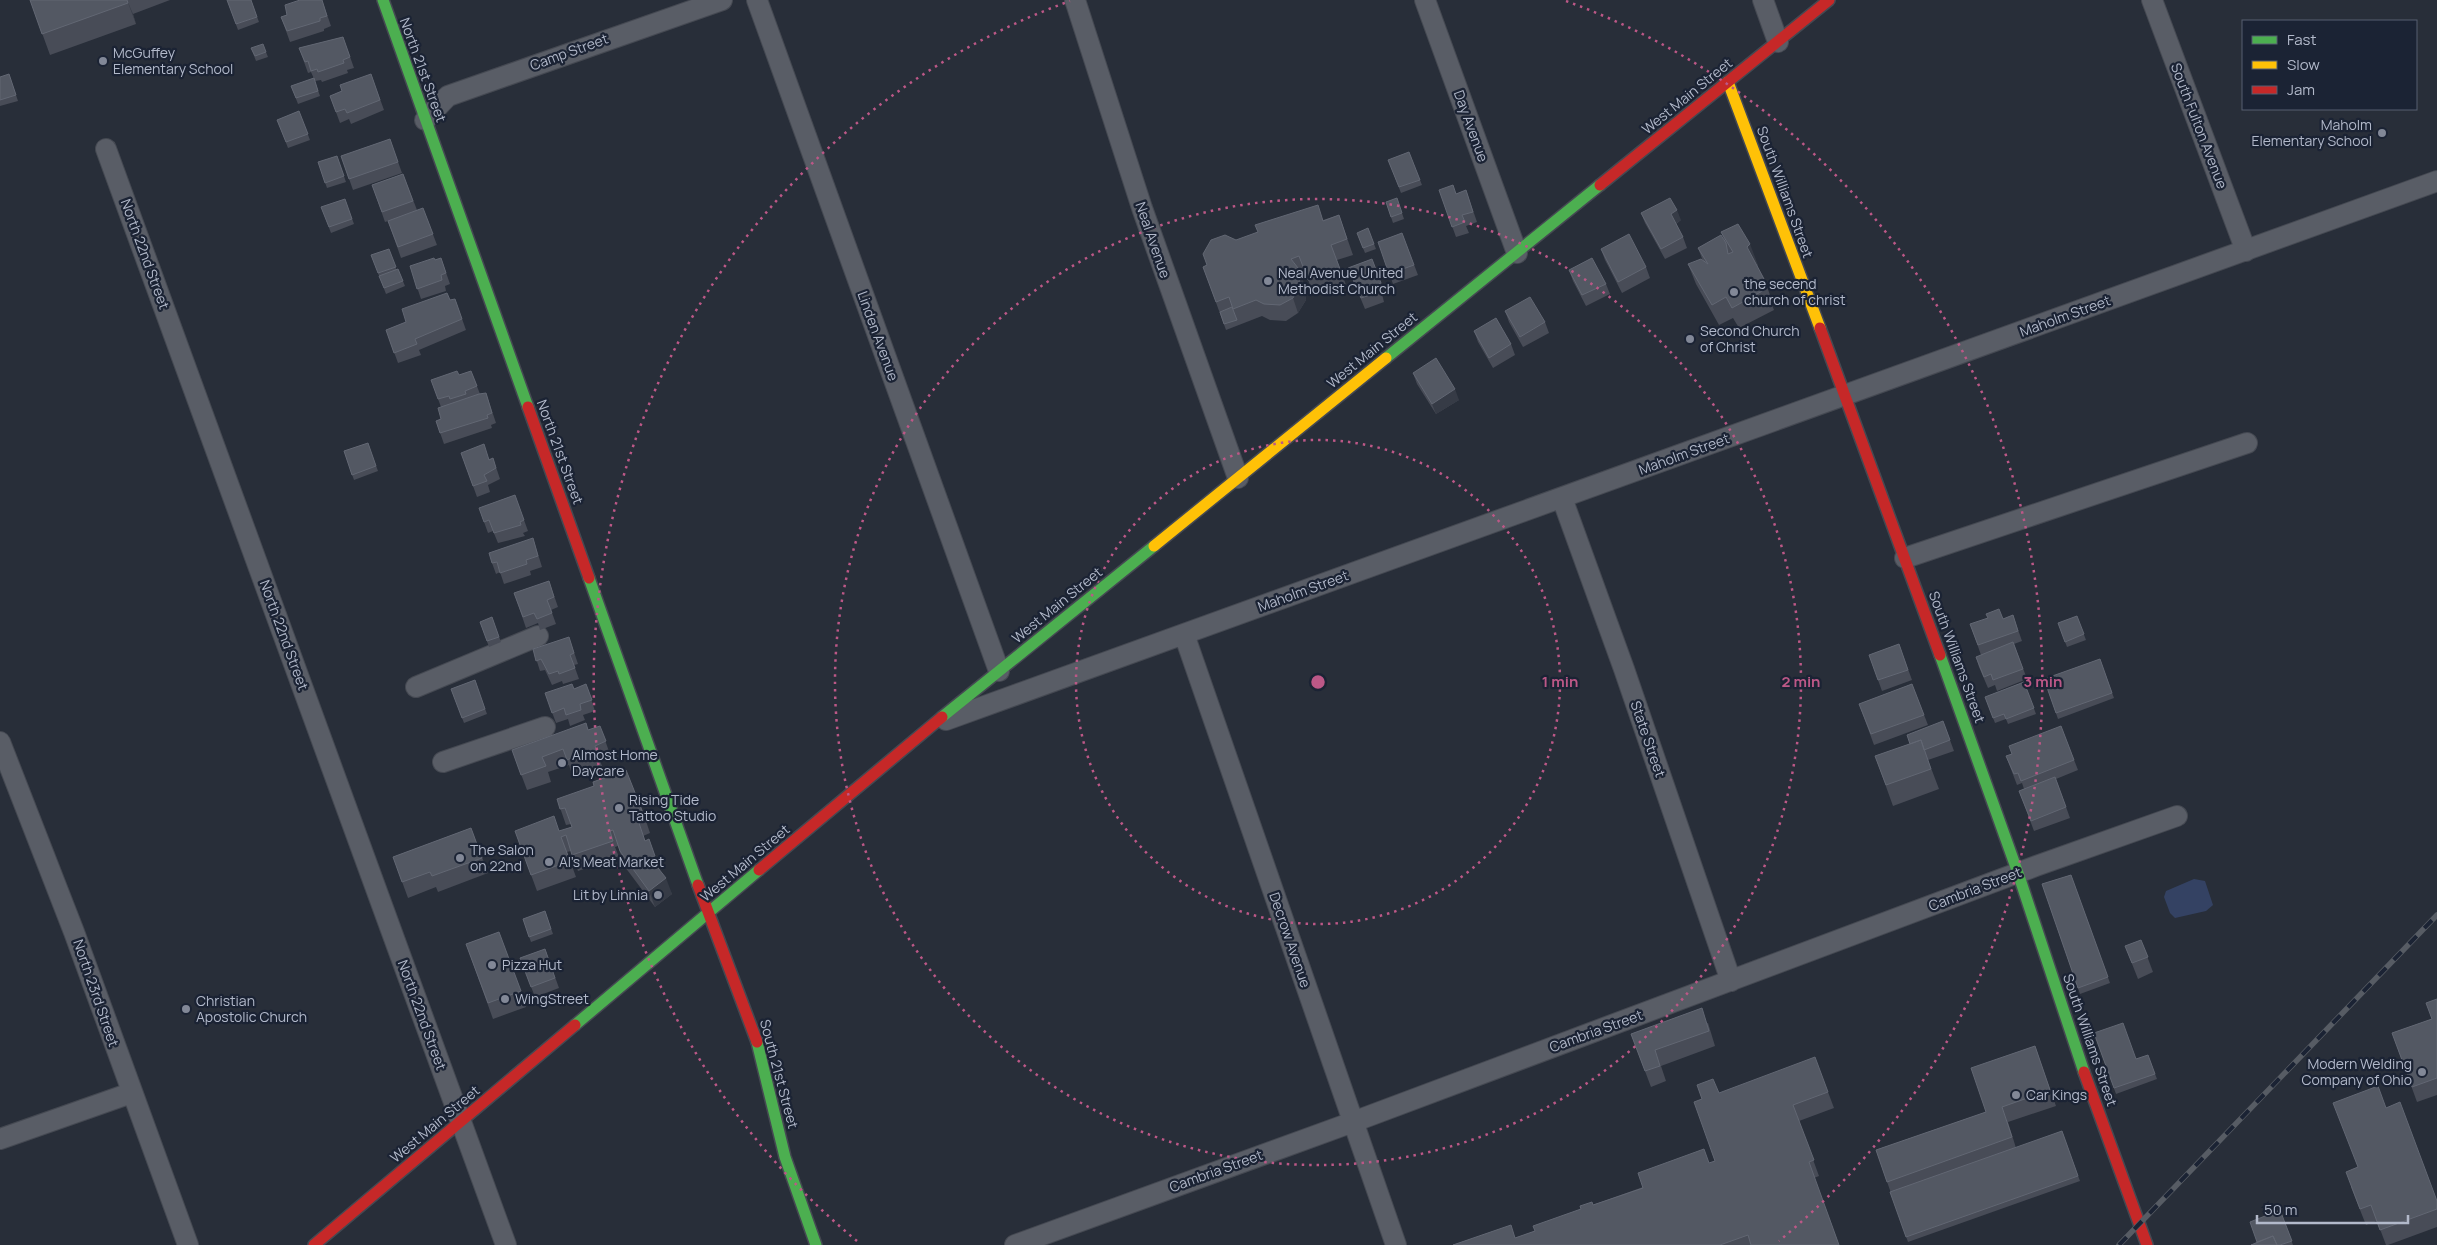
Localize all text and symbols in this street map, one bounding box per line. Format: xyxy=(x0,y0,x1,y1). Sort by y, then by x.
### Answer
street label: North 21st Street xyxy=(396,15,451,125)
legend xyxy=(2242,20,2417,110)
street label: Camp Street xyxy=(527,28,611,74)
text: Fast xyxy=(2287,29,2316,50)
place label: McGuffey Elementary School xyxy=(113,43,233,78)
street label: West Main Street xyxy=(1637,53,1736,138)
text: Slow xyxy=(2287,54,2320,75)
marker: McGuffey Elementary School xyxy=(97,55,109,67)
street label: South Fulton Avenue xyxy=(2167,60,2232,191)
text: Jam xyxy=(2287,79,2315,100)
street label: Day Avenue xyxy=(1450,87,1493,164)
place label: Maholm Elementary School xyxy=(2252,115,2372,150)
street label: South Williams Street xyxy=(1753,123,1818,261)
marker: Maholm Elementary School xyxy=(2376,127,2388,139)
street label: North 22nd Street xyxy=(117,196,174,312)
street label: Neal Avenue xyxy=(1132,199,1175,280)
place label: Neal Avenue United Methodist Church xyxy=(1278,263,1403,298)
place label: the secend church of christ xyxy=(1744,274,1846,309)
marker: Neal Avenue United Methodist Church xyxy=(1262,275,1274,287)
marker: the secend church of christ xyxy=(1728,286,1740,298)
street label: Linden Avenue xyxy=(853,288,903,383)
street label: Maholm Street xyxy=(2017,290,2113,341)
street label: West Main Street xyxy=(1322,307,1421,392)
place label: Second Church of Christ xyxy=(1700,321,1800,356)
marker: Second Church of Christ xyxy=(1684,333,1696,345)
street label: North 21st Street xyxy=(533,397,588,507)
street label: Maholm Street xyxy=(1636,428,1732,479)
street label: West Main Street xyxy=(1007,562,1106,647)
street label: Maholm Street xyxy=(1255,565,1351,616)
street label: North 22nd Street xyxy=(256,577,313,693)
street label: South Williams Street xyxy=(1925,588,1990,726)
text: 1 min xyxy=(1542,671,1578,692)
text: 2 min xyxy=(1781,671,1821,692)
text: 3 min xyxy=(2024,671,2062,692)
centre of rings xyxy=(1309,673,1327,691)
street label: State Street xyxy=(1627,698,1671,780)
place label: Almost Home Daycare xyxy=(572,745,658,780)
marker: Almost Home Daycare xyxy=(556,757,568,769)
place label: Rising Tide Tattoo Studio xyxy=(629,790,716,825)
marker: Rising Tide Tattoo Studio xyxy=(613,802,625,814)
street label: West Main Street xyxy=(696,819,794,906)
place label: The Salon on 22nd xyxy=(470,840,534,875)
marker: The Salon on 22nd xyxy=(454,852,466,864)
place label: Al's Meat Market xyxy=(559,852,664,871)
marker: Al's Meat Market xyxy=(543,856,555,868)
street label: Cambria Street xyxy=(1926,862,2024,915)
place label: Lit by Linnia xyxy=(573,885,648,904)
marker: Lit by Linnia xyxy=(652,889,664,901)
street label: Decrow Avenue xyxy=(1265,890,1316,990)
street label: North 23rd Street xyxy=(69,937,124,1049)
place label: Pizza Hut xyxy=(502,955,563,974)
street label: North 22nd Street xyxy=(394,957,451,1073)
marker: Pizza Hut xyxy=(486,959,498,971)
street label: South Williams Street xyxy=(2059,971,2122,1109)
place label: WingStreet xyxy=(515,989,589,1008)
place label: Christian Apostolic Church xyxy=(196,991,307,1026)
marker: WingStreet xyxy=(499,993,511,1005)
marker: Christian Apostolic Church xyxy=(180,1003,192,1015)
street label: Cambria Street xyxy=(1547,1005,1645,1056)
street label: South 21st Street xyxy=(756,1017,803,1131)
place label: Modern Welding Company of Ohio xyxy=(2302,1054,2412,1089)
marker: Modern Welding Company of Ohio xyxy=(2416,1066,2428,1078)
street label: West Main Street xyxy=(386,1080,484,1167)
place label: Car Kings xyxy=(2026,1085,2087,1104)
marker: Car Kings xyxy=(2010,1089,2022,1101)
street label: Cambria Street xyxy=(1167,1145,1265,1196)
scale bar xyxy=(2257,1192,2408,1224)
text: 50 m xyxy=(2264,1199,2298,1220)

